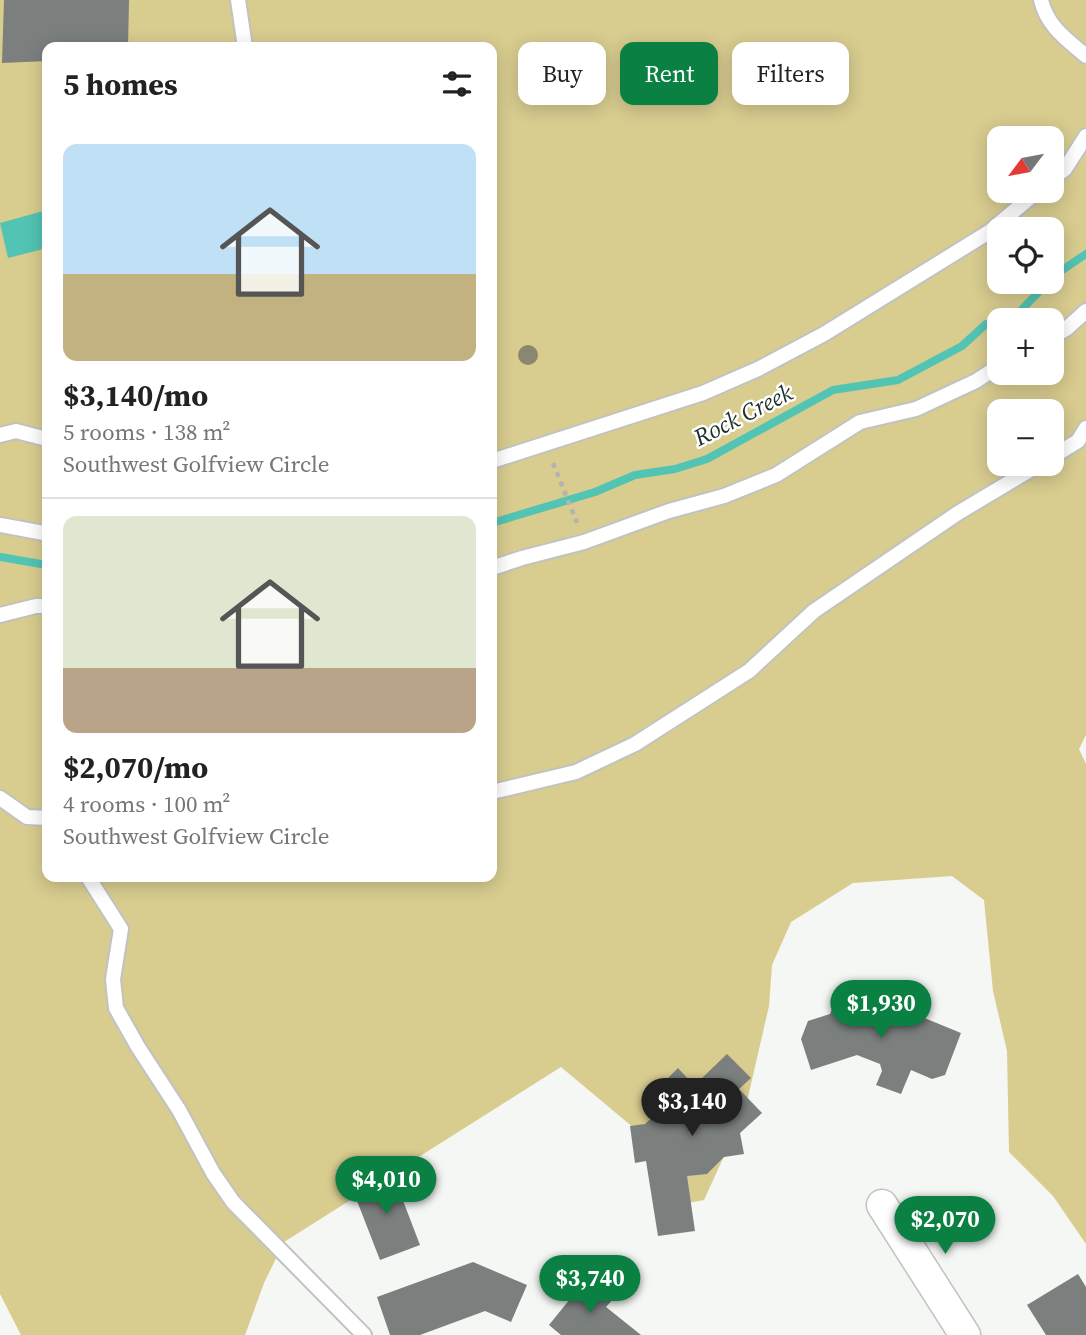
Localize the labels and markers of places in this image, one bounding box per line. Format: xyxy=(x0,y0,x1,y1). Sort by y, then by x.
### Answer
pin: $1,930 xyxy=(824,981,938,1040)
pin: $3,140 xyxy=(635,1078,749,1138)
pin: $4,010 xyxy=(329,1156,443,1216)
pin: $2,070 xyxy=(888,1196,1002,1256)
pin: $3,740 xyxy=(533,1256,647,1315)

